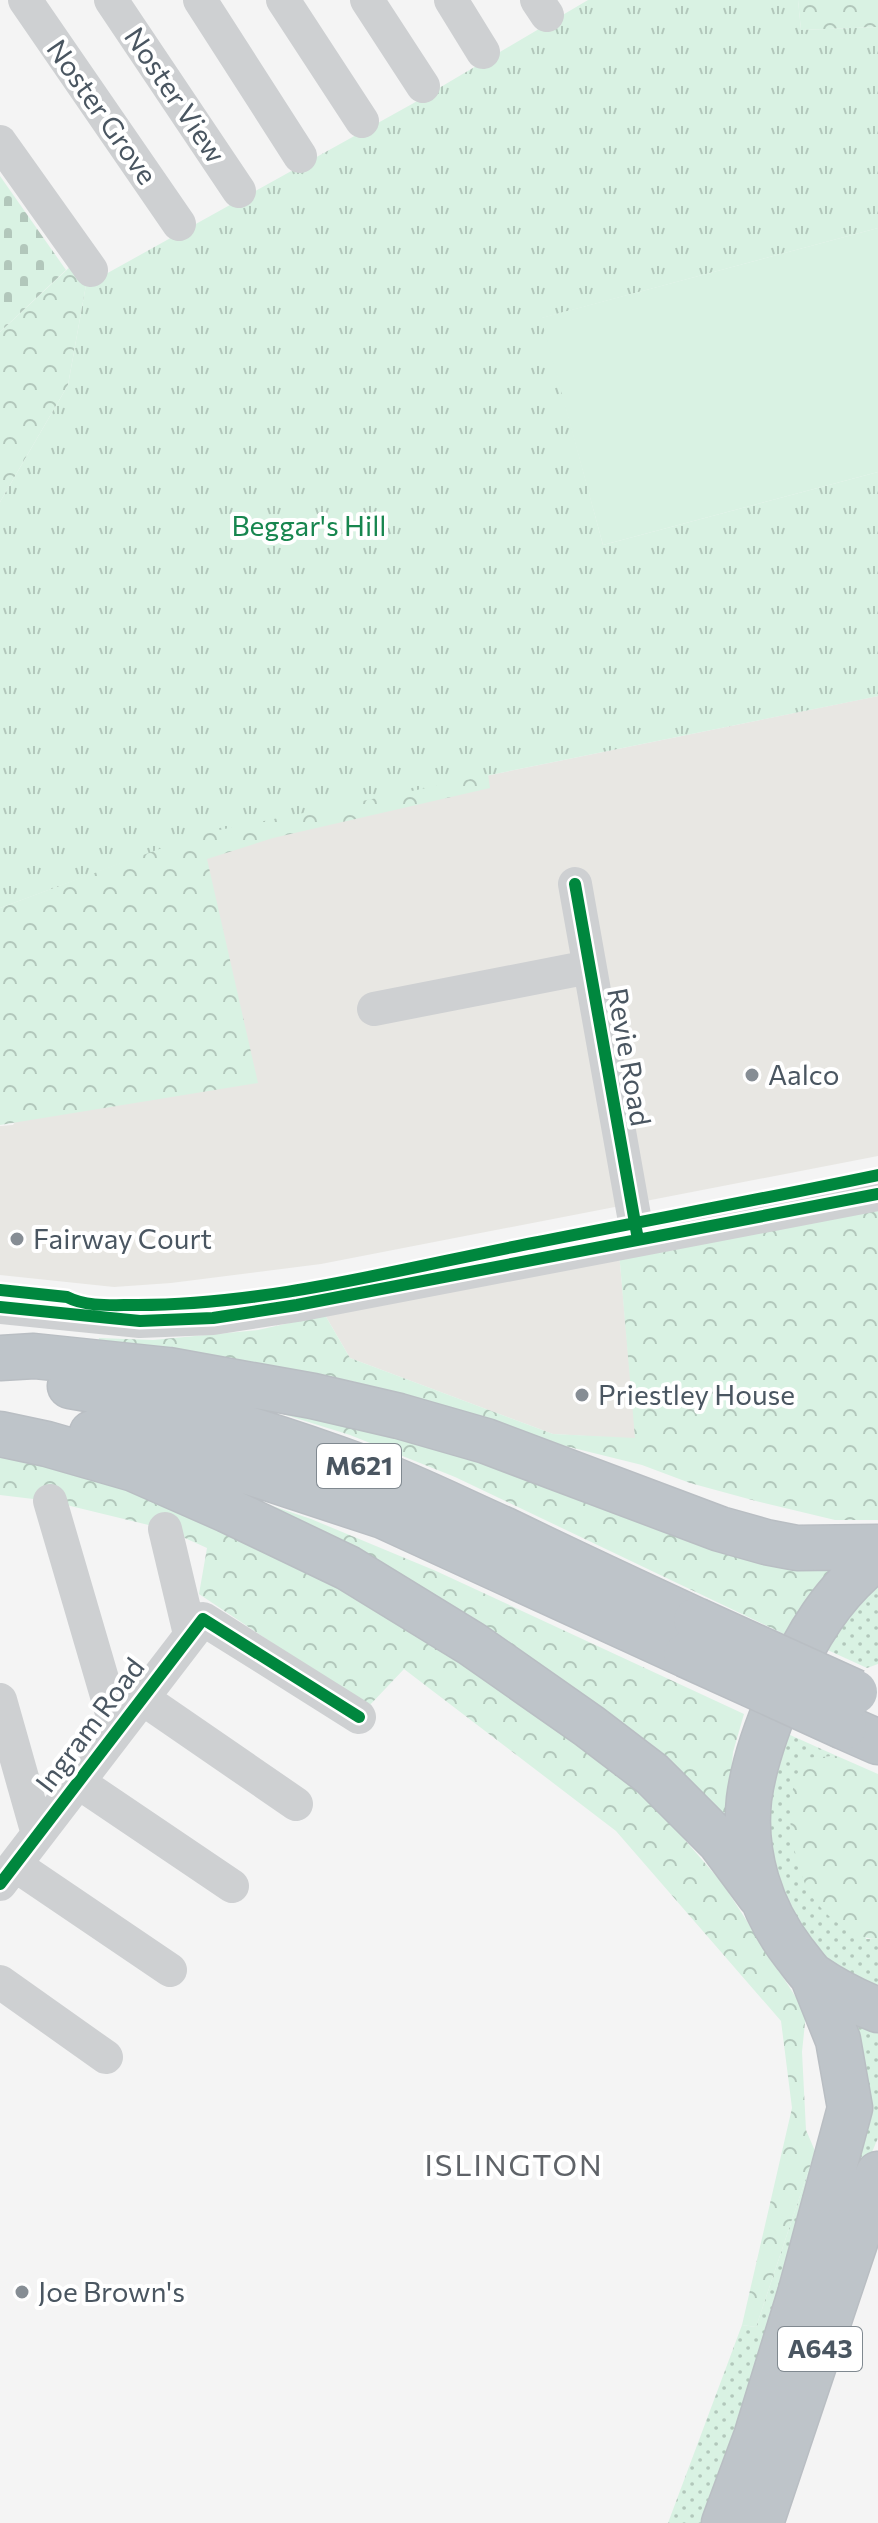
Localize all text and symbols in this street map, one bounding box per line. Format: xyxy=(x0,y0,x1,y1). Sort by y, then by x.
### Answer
street label: Noster View xyxy=(118,20,234,169)
street label: Noster Grove xyxy=(40,32,165,190)
park label: Beggar's Hill xyxy=(232,508,387,542)
street label: Revie Road xyxy=(601,985,659,1128)
place label: Aalco xyxy=(768,1057,839,1091)
marker: Aalco xyxy=(743,1066,761,1084)
place label: Fairway Court xyxy=(33,1221,212,1255)
marker: Fairway Court xyxy=(8,1230,26,1248)
place label: Priestley House xyxy=(598,1377,795,1411)
marker: Priestley House xyxy=(573,1386,591,1404)
road number: M621 xyxy=(317,1444,401,1488)
street label: Ingram Road xyxy=(28,1650,151,1798)
district label: ISLINGTON xyxy=(424,2145,604,2182)
place label: Joe Brown's xyxy=(38,2274,185,2308)
marker: Joe Brown's xyxy=(13,2283,31,2301)
road number: A643 xyxy=(778,2327,862,2371)

